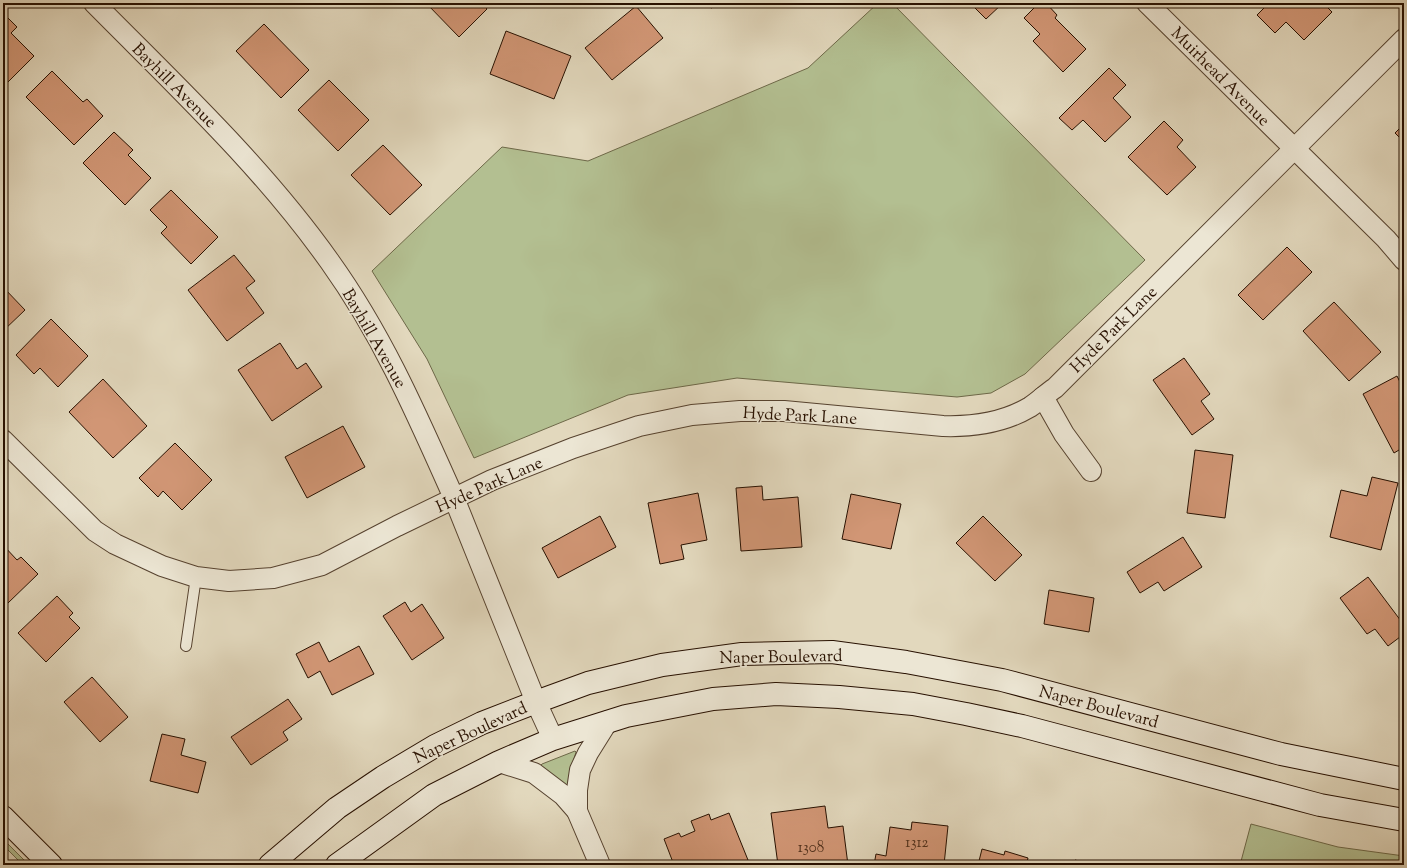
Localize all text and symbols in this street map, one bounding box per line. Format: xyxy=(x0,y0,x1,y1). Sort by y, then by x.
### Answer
street label: Muirhead Avenue xyxy=(1165,22,1275,132)
street label: Bayhill Avenue xyxy=(126,39,222,134)
street label: Hyde Park Lane xyxy=(1065,281,1163,379)
street label: Bayhill Avenue xyxy=(335,285,412,393)
street label: Hyde Park Lane xyxy=(742,402,858,432)
street label: Hyde Park Lane xyxy=(433,452,547,520)
street label: Naper Boulevard xyxy=(719,645,843,671)
street label: Naper Boulevard xyxy=(1036,680,1161,736)
street label: Naper Boulevard xyxy=(410,697,532,771)
house number: 1312 xyxy=(905,833,929,854)
house number: 1308 xyxy=(798,838,824,859)

